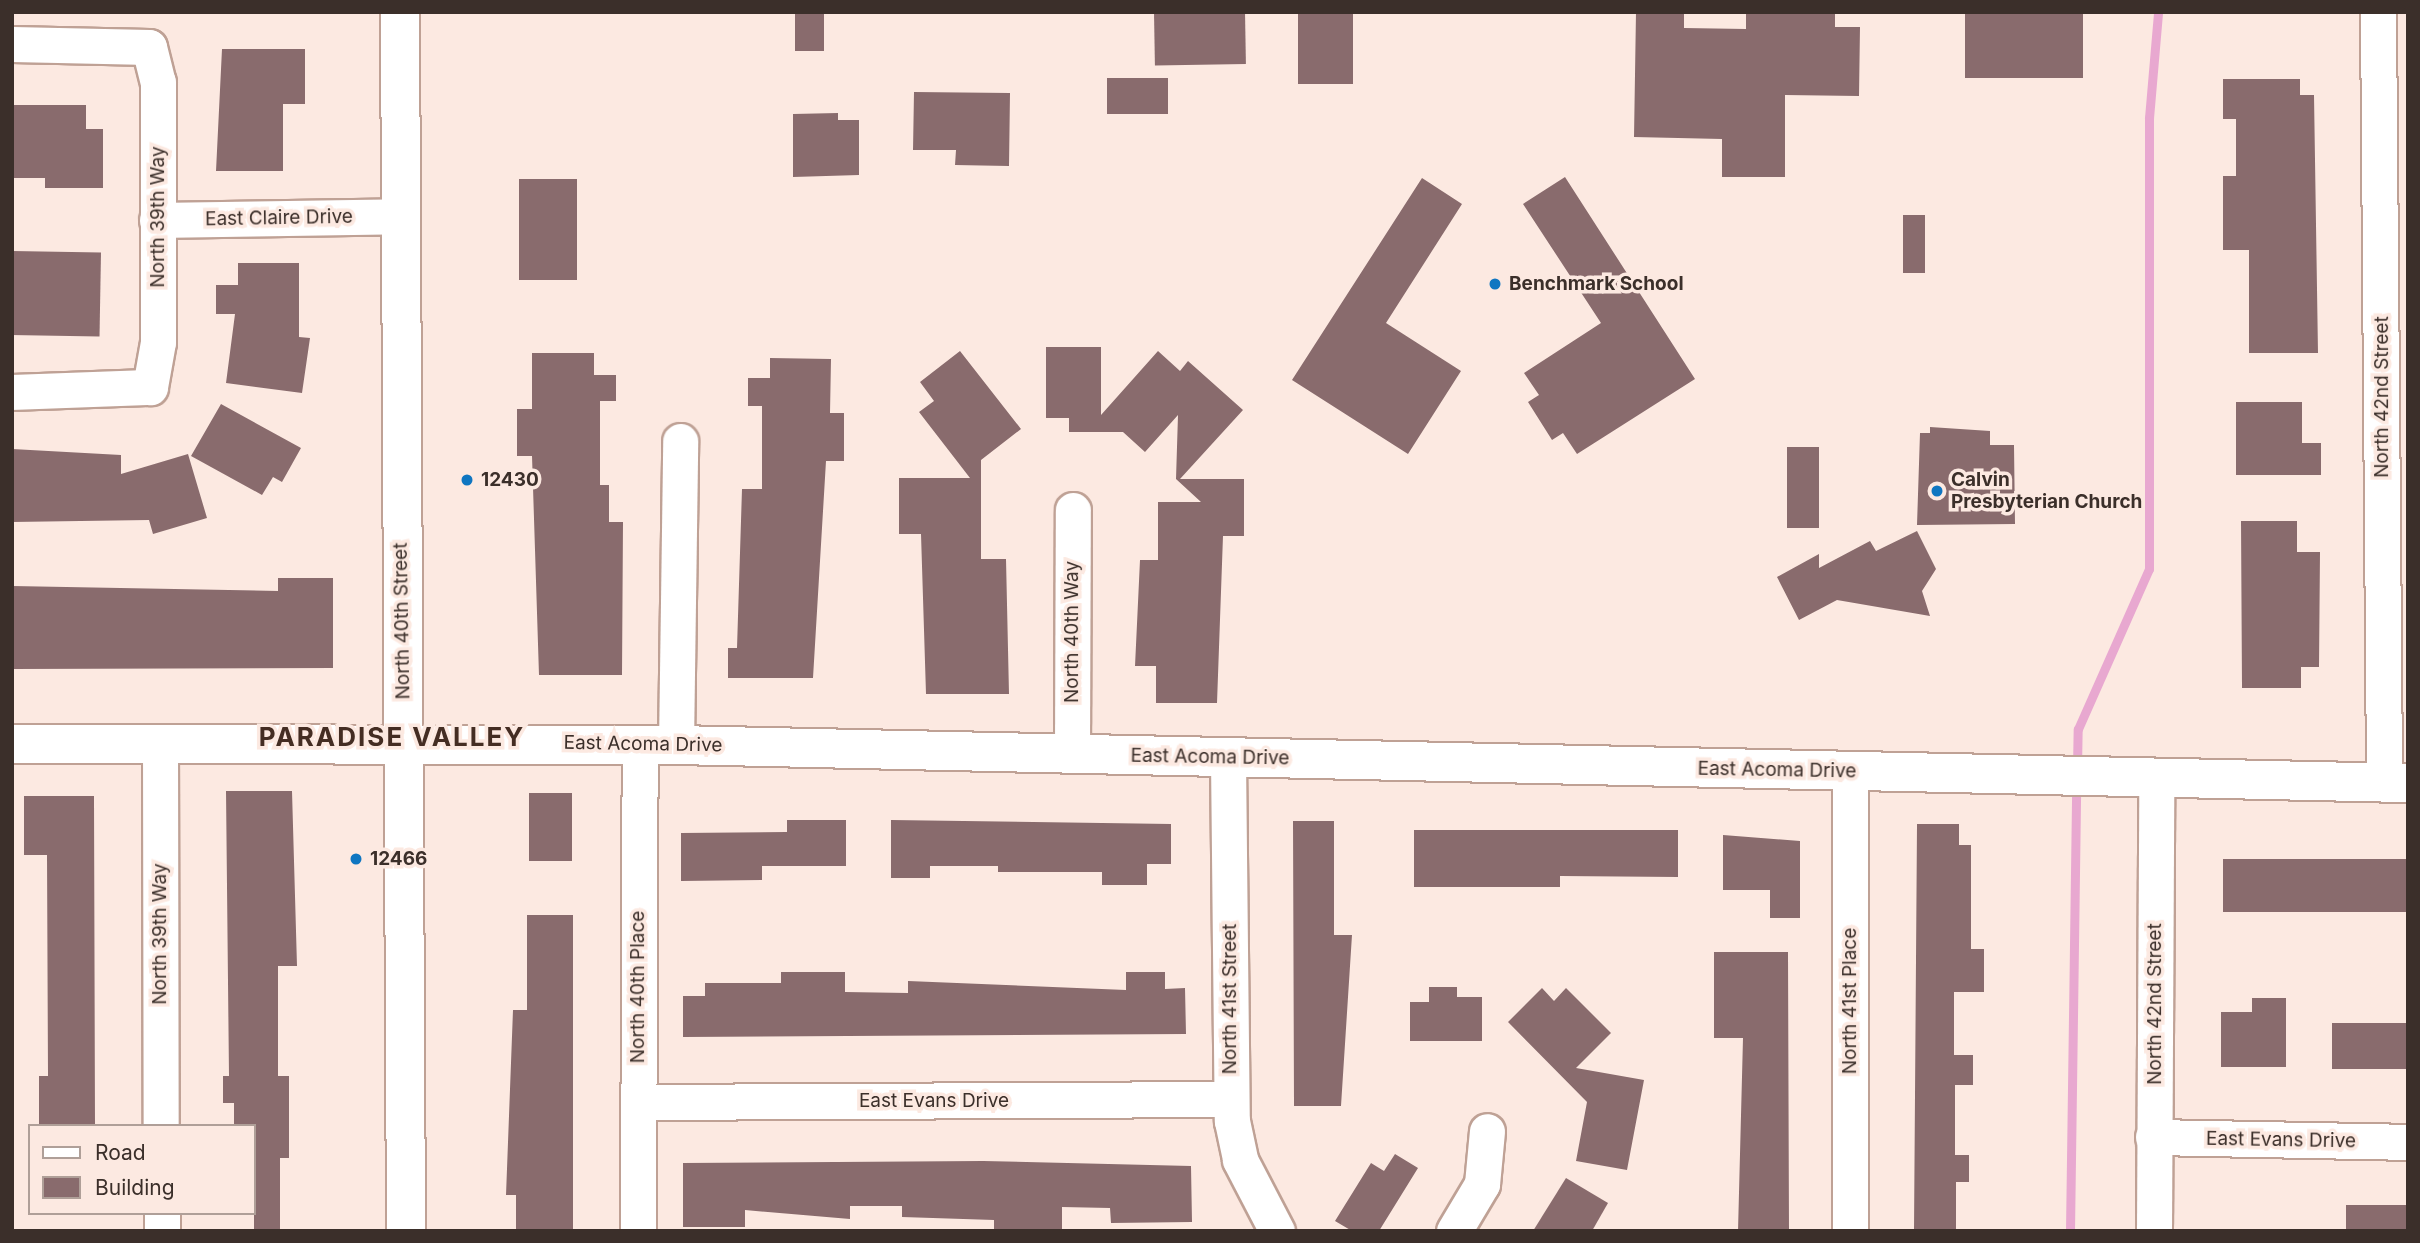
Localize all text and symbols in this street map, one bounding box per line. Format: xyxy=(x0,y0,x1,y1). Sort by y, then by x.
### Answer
street label: North 39th Way xyxy=(147,146,169,288)
street label: East Claire Drive xyxy=(205,205,353,231)
place label: Benchmark School xyxy=(1509,273,1684,295)
marker: Benchmark School xyxy=(1487,276,1503,292)
street label: North 42nd Street xyxy=(2371,316,2393,478)
place label: 12430 xyxy=(481,469,539,491)
place label: Calvin Presbyterian Church xyxy=(1951,469,2142,513)
marker: 12430 xyxy=(459,472,475,488)
marker: Calvin Presbyterian Church xyxy=(1929,483,1945,499)
street label: North 40th Street xyxy=(389,542,415,700)
street label: North 40th Way xyxy=(1061,561,1083,703)
district label: PARADISE VALLEY xyxy=(261,721,523,753)
street label: East Acoma Drive xyxy=(563,731,723,757)
street label: East Acoma Drive xyxy=(1130,744,1290,770)
street label: East Acoma Drive xyxy=(1697,757,1857,783)
place label: 12466 xyxy=(370,848,427,870)
marker: 12466 xyxy=(348,851,364,867)
street label: North 39th Way xyxy=(149,863,171,1005)
street label: North 40th Place xyxy=(627,911,649,1063)
street label: North 42nd Street xyxy=(2144,923,2166,1085)
street label: North 41st Street xyxy=(1219,924,1241,1074)
street label: North 41st Place xyxy=(1839,928,1861,1074)
street label: East Evans Drive xyxy=(859,1090,1009,1112)
legend xyxy=(28,1124,256,1215)
street label: East Evans Drive xyxy=(2206,1127,2356,1153)
text: Road xyxy=(95,1140,146,1165)
text: Building xyxy=(95,1175,175,1200)

